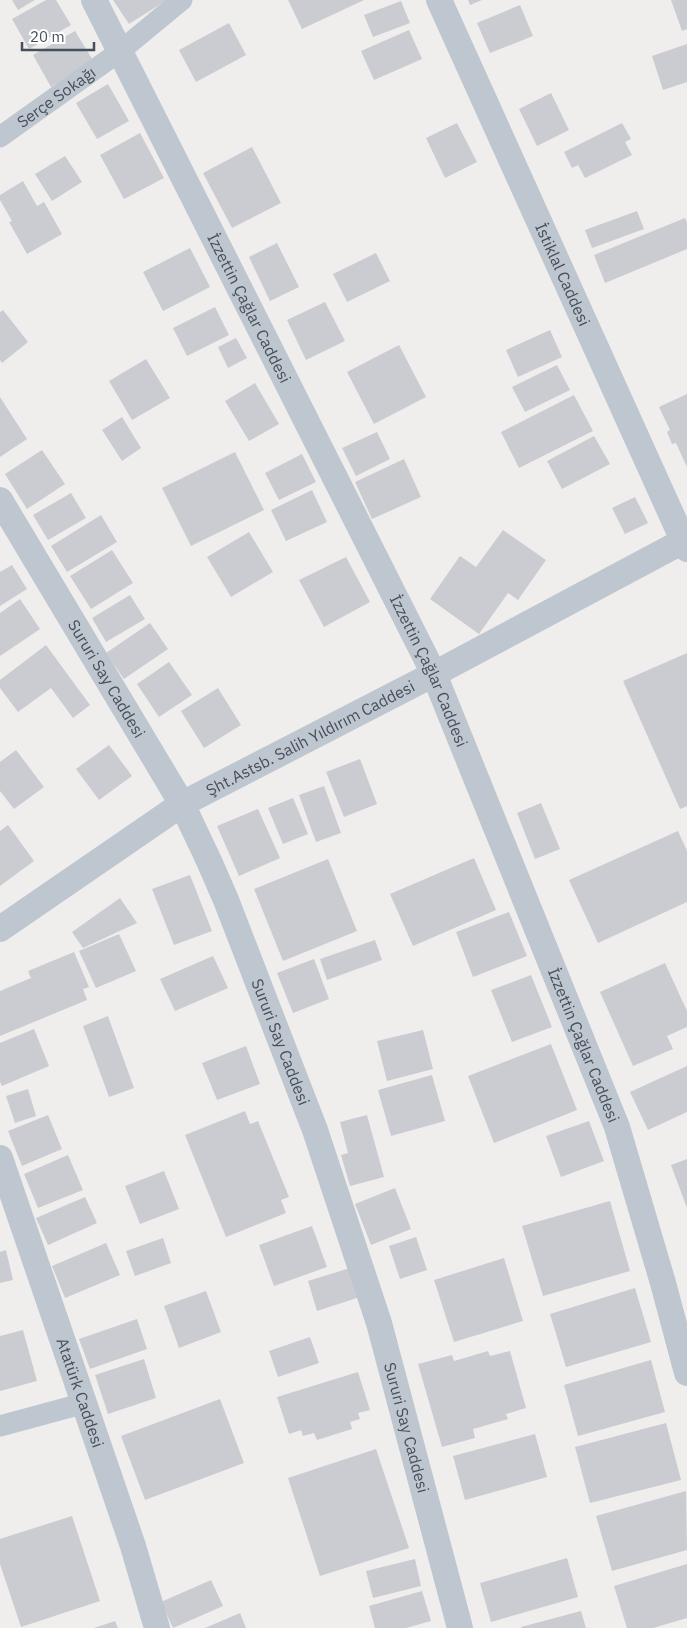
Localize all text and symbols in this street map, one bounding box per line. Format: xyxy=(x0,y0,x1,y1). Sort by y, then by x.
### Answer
scale bar xyxy=(22,20,95,52)
text: 20 m xyxy=(30,27,65,46)
street label: Serçe Sokağı xyxy=(13,62,99,132)
street label: İstiklal Caddesi xyxy=(531,220,595,329)
street label: İzzettin Çağlar Caddesi xyxy=(203,230,295,386)
street label: İzzettin Çağlar Caddesi xyxy=(386,591,472,750)
street label: Sururi Say Caddesi xyxy=(64,616,150,741)
street label: Şht.Astsb. Salih Yıldırım Caddesi xyxy=(202,676,418,800)
street label: İzzettin Çağlar Caddesi xyxy=(544,965,624,1125)
street label: Sururi Say Caddesi xyxy=(247,976,314,1108)
street label: Atatürk Caddesi xyxy=(52,1335,108,1450)
street label: Sururi Say Caddesi xyxy=(380,1360,434,1495)

